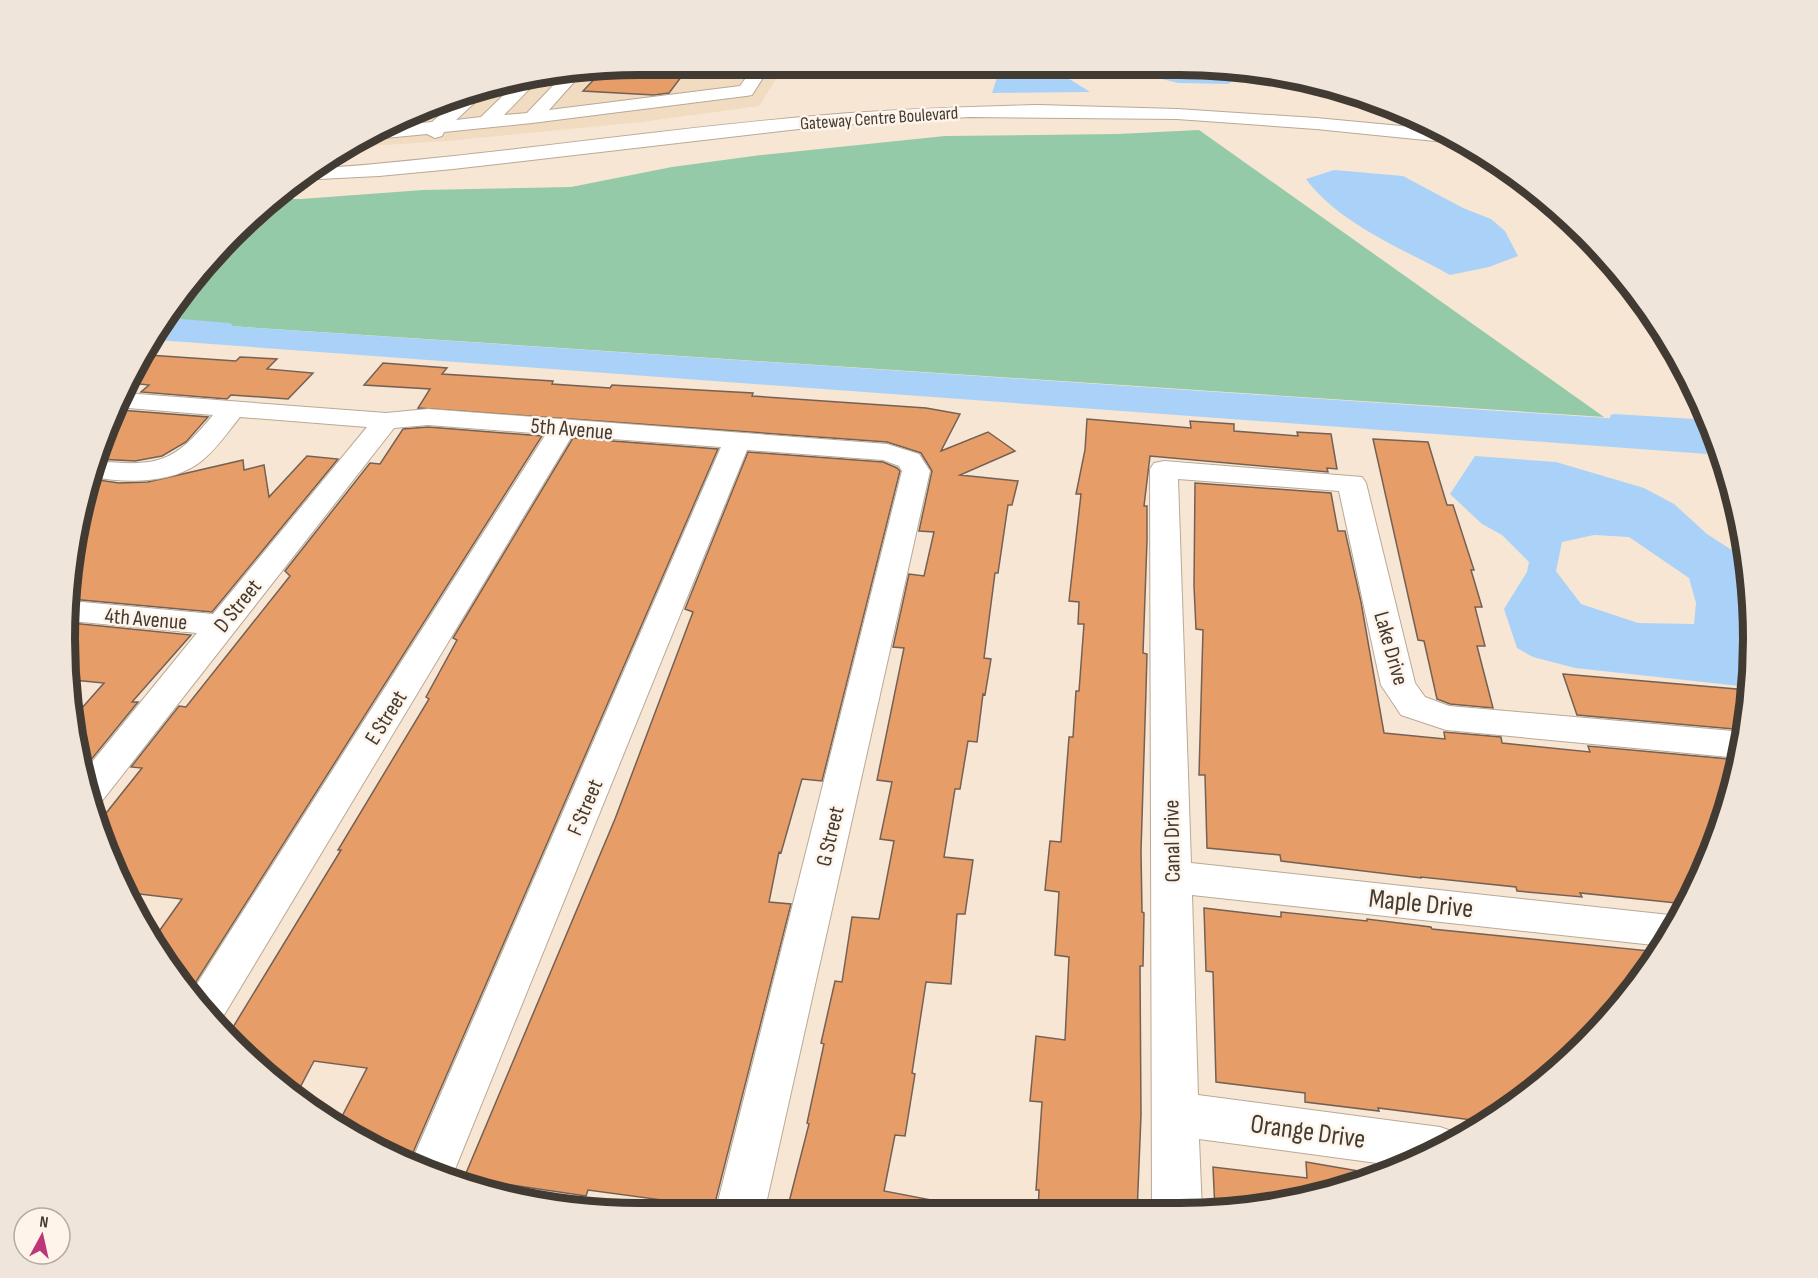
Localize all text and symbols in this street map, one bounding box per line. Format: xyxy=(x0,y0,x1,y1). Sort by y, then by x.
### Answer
street label: Gateway Centre Boulevard xyxy=(799,102,959,134)
street label: 5th Avenue xyxy=(530,412,614,447)
street label: D Street xyxy=(209,574,268,638)
street label: 4th Avenue xyxy=(104,602,188,637)
street label: Lake Drive xyxy=(1367,608,1414,688)
street label: E Street xyxy=(359,685,414,750)
street label: F Street xyxy=(562,775,609,840)
street label: Canal Drive xyxy=(1158,799,1187,883)
street label: G Street xyxy=(810,803,851,869)
street label: Maple Drive xyxy=(1367,883,1475,925)
street label: Orange Drive xyxy=(1248,1108,1367,1156)
north arrow xyxy=(12,1206,72,1266)
text: N xyxy=(38,1213,49,1233)

